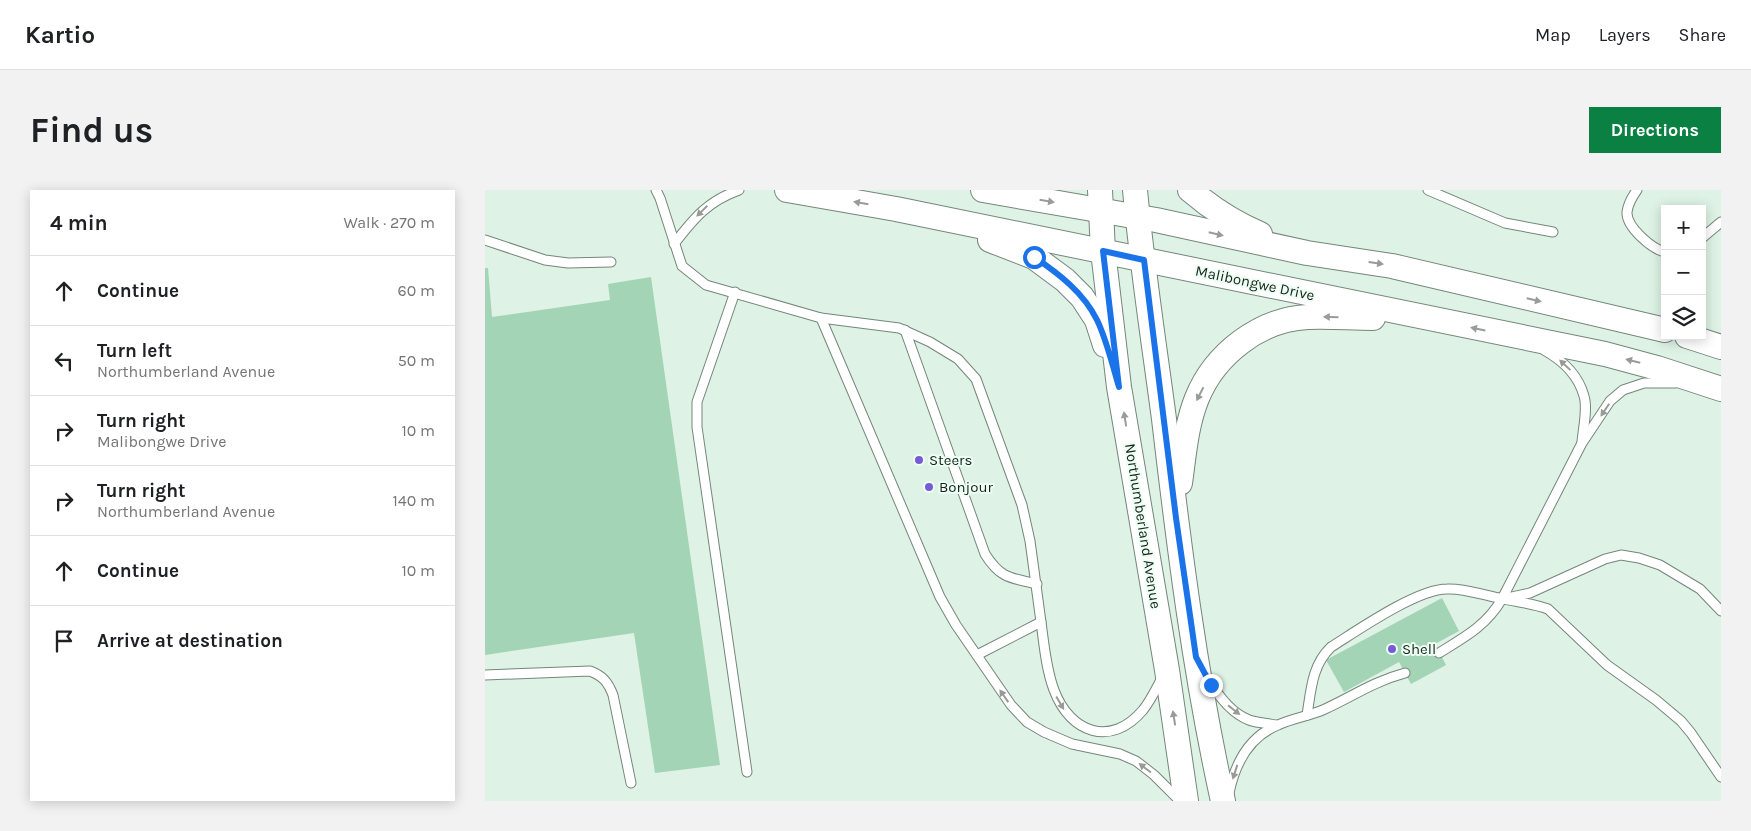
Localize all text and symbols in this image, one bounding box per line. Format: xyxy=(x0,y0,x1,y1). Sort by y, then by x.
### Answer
text: Kartio xyxy=(25,21,95,49)
text: Map xyxy=(1535,24,1571,46)
text: Layers xyxy=(1599,24,1651,46)
text: Share xyxy=(1679,24,1726,46)
button: Directions xyxy=(1589,107,1721,153)
text: Find us xyxy=(30,110,153,151)
one-way arrow xyxy=(1040,198,1056,206)
one-way arrow xyxy=(852,199,868,207)
one-way arrow xyxy=(696,205,708,217)
map controls xyxy=(1661,205,1706,340)
button: + xyxy=(1661,205,1706,250)
text: 4 min xyxy=(50,211,108,235)
text: Walk · 270 m xyxy=(343,213,435,232)
one-way arrow xyxy=(1208,230,1224,238)
route start xyxy=(1023,246,1046,269)
button: − xyxy=(1661,250,1706,295)
one-way arrow xyxy=(1368,260,1384,268)
street label: Malibongwe Drive xyxy=(1194,262,1316,304)
icon: ahead xyxy=(50,277,78,305)
text: Continue xyxy=(97,280,179,302)
text: 60 m xyxy=(398,281,435,300)
button: layers xyxy=(1661,295,1706,340)
one-way arrow xyxy=(1527,296,1542,304)
one-way arrow xyxy=(1322,313,1338,321)
one-way arrow xyxy=(1470,324,1486,332)
text: Turn left xyxy=(97,340,172,362)
icon: left xyxy=(50,347,78,375)
text: 50 m xyxy=(398,351,435,370)
one-way arrow xyxy=(1625,357,1640,365)
one-way arrow xyxy=(1559,359,1571,371)
text: Northumberland Avenue xyxy=(97,362,275,381)
one-way arrow xyxy=(1196,387,1204,401)
one-way arrow xyxy=(1600,403,1610,417)
text: Turn right xyxy=(97,410,186,432)
one-way arrow xyxy=(1120,411,1128,427)
icon: right xyxy=(50,417,78,445)
text: 10 m xyxy=(401,421,435,440)
text: Malibongwe Drive xyxy=(97,432,227,451)
street label: Northumberland Avenue xyxy=(1121,442,1165,610)
place label: Steers xyxy=(929,451,972,469)
marker: Steers xyxy=(913,454,925,466)
place label: Bonjour xyxy=(939,478,994,496)
text: Turn right xyxy=(97,480,186,502)
marker: Bonjour xyxy=(923,481,935,493)
icon: right xyxy=(50,487,78,515)
text: 140 m xyxy=(393,491,435,510)
text: Northumberland Avenue xyxy=(97,502,275,521)
icon: ahead xyxy=(50,557,78,585)
text: Continue xyxy=(97,560,179,582)
text: 10 m xyxy=(401,561,435,580)
icon: arrive xyxy=(50,627,78,655)
text: Arrive at destination xyxy=(97,630,283,652)
place label: Shell xyxy=(1402,640,1436,658)
marker: Shell xyxy=(1386,643,1398,655)
route end xyxy=(1200,674,1223,697)
one-way arrow xyxy=(999,689,1009,703)
one-way arrow xyxy=(1056,696,1065,709)
one-way arrow xyxy=(1227,704,1240,715)
one-way arrow xyxy=(1170,710,1178,726)
one-way arrow xyxy=(1139,762,1152,773)
one-way arrow xyxy=(1231,765,1238,780)

